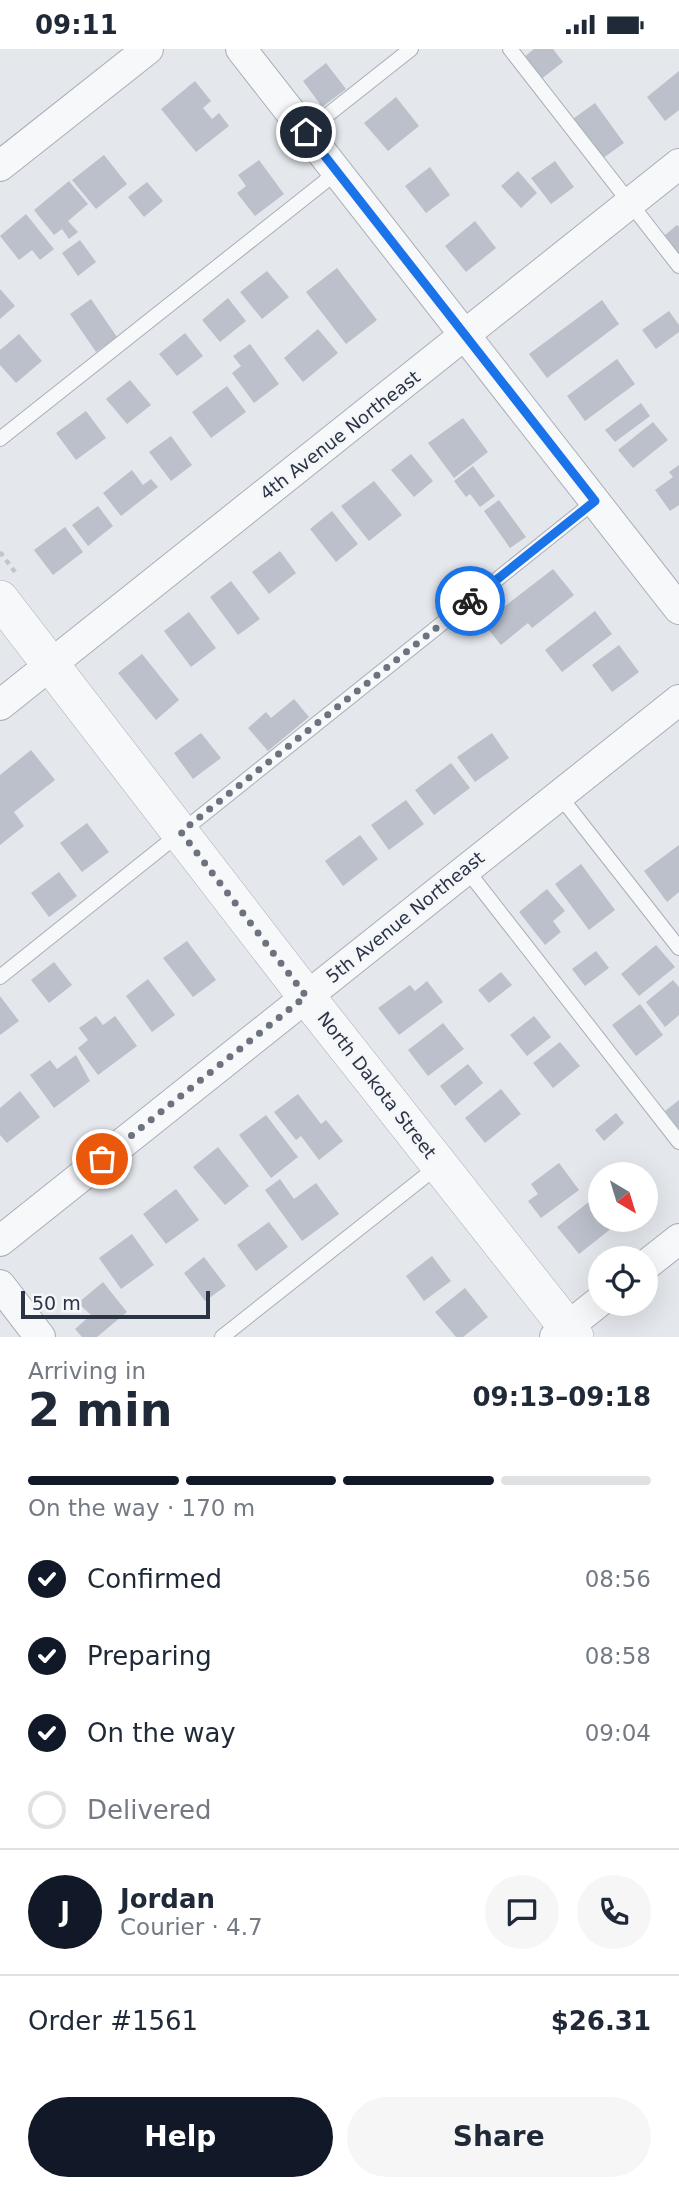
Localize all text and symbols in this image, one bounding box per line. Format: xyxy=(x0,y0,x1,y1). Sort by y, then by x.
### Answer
text: 09:11 xyxy=(35,10,118,40)
pin xyxy=(276,102,336,162)
icon: home xyxy=(287,113,325,151)
street label: 4th Avenue Northeast xyxy=(256,366,424,504)
courier xyxy=(435,566,505,636)
icon: bike xyxy=(451,582,489,620)
street label: 5th Avenue Northeast xyxy=(322,847,488,987)
street label: North Dakota Street xyxy=(313,1008,441,1162)
pin xyxy=(72,1129,132,1189)
icon: bag xyxy=(83,1140,121,1178)
north arrow xyxy=(588,1162,658,1232)
map controls xyxy=(588,1162,658,1316)
button: locate xyxy=(588,1246,658,1316)
scale bar xyxy=(21,1288,210,1320)
text: 50 m xyxy=(32,1292,81,1314)
text: Arriving in xyxy=(28,1358,146,1384)
text: 09:13–09:18 xyxy=(472,1382,651,1412)
text: 2 min xyxy=(28,1383,172,1437)
text: On the way · 170 m xyxy=(28,1495,255,1521)
icon: check xyxy=(28,1560,66,1598)
text: Confirmed xyxy=(87,1564,222,1594)
text: 08:56 xyxy=(585,1566,651,1592)
icon: check xyxy=(28,1637,66,1675)
text: Preparing xyxy=(87,1641,212,1671)
text: 08:58 xyxy=(585,1643,651,1669)
icon: check xyxy=(28,1714,66,1752)
text: On the way xyxy=(87,1718,236,1748)
text: 09:04 xyxy=(585,1720,651,1746)
text: Delivered xyxy=(87,1795,211,1825)
button: chat xyxy=(485,1875,559,1949)
button: phone xyxy=(577,1875,651,1949)
text: Jordan xyxy=(120,1884,215,1914)
text: J xyxy=(60,1897,70,1927)
text: Courier · 4.7 xyxy=(120,1914,263,1940)
text: Order #1561 xyxy=(28,2006,198,2036)
text: $26.31 xyxy=(551,2006,651,2036)
button: Help xyxy=(28,2097,333,2177)
button: Share xyxy=(347,2097,651,2177)

